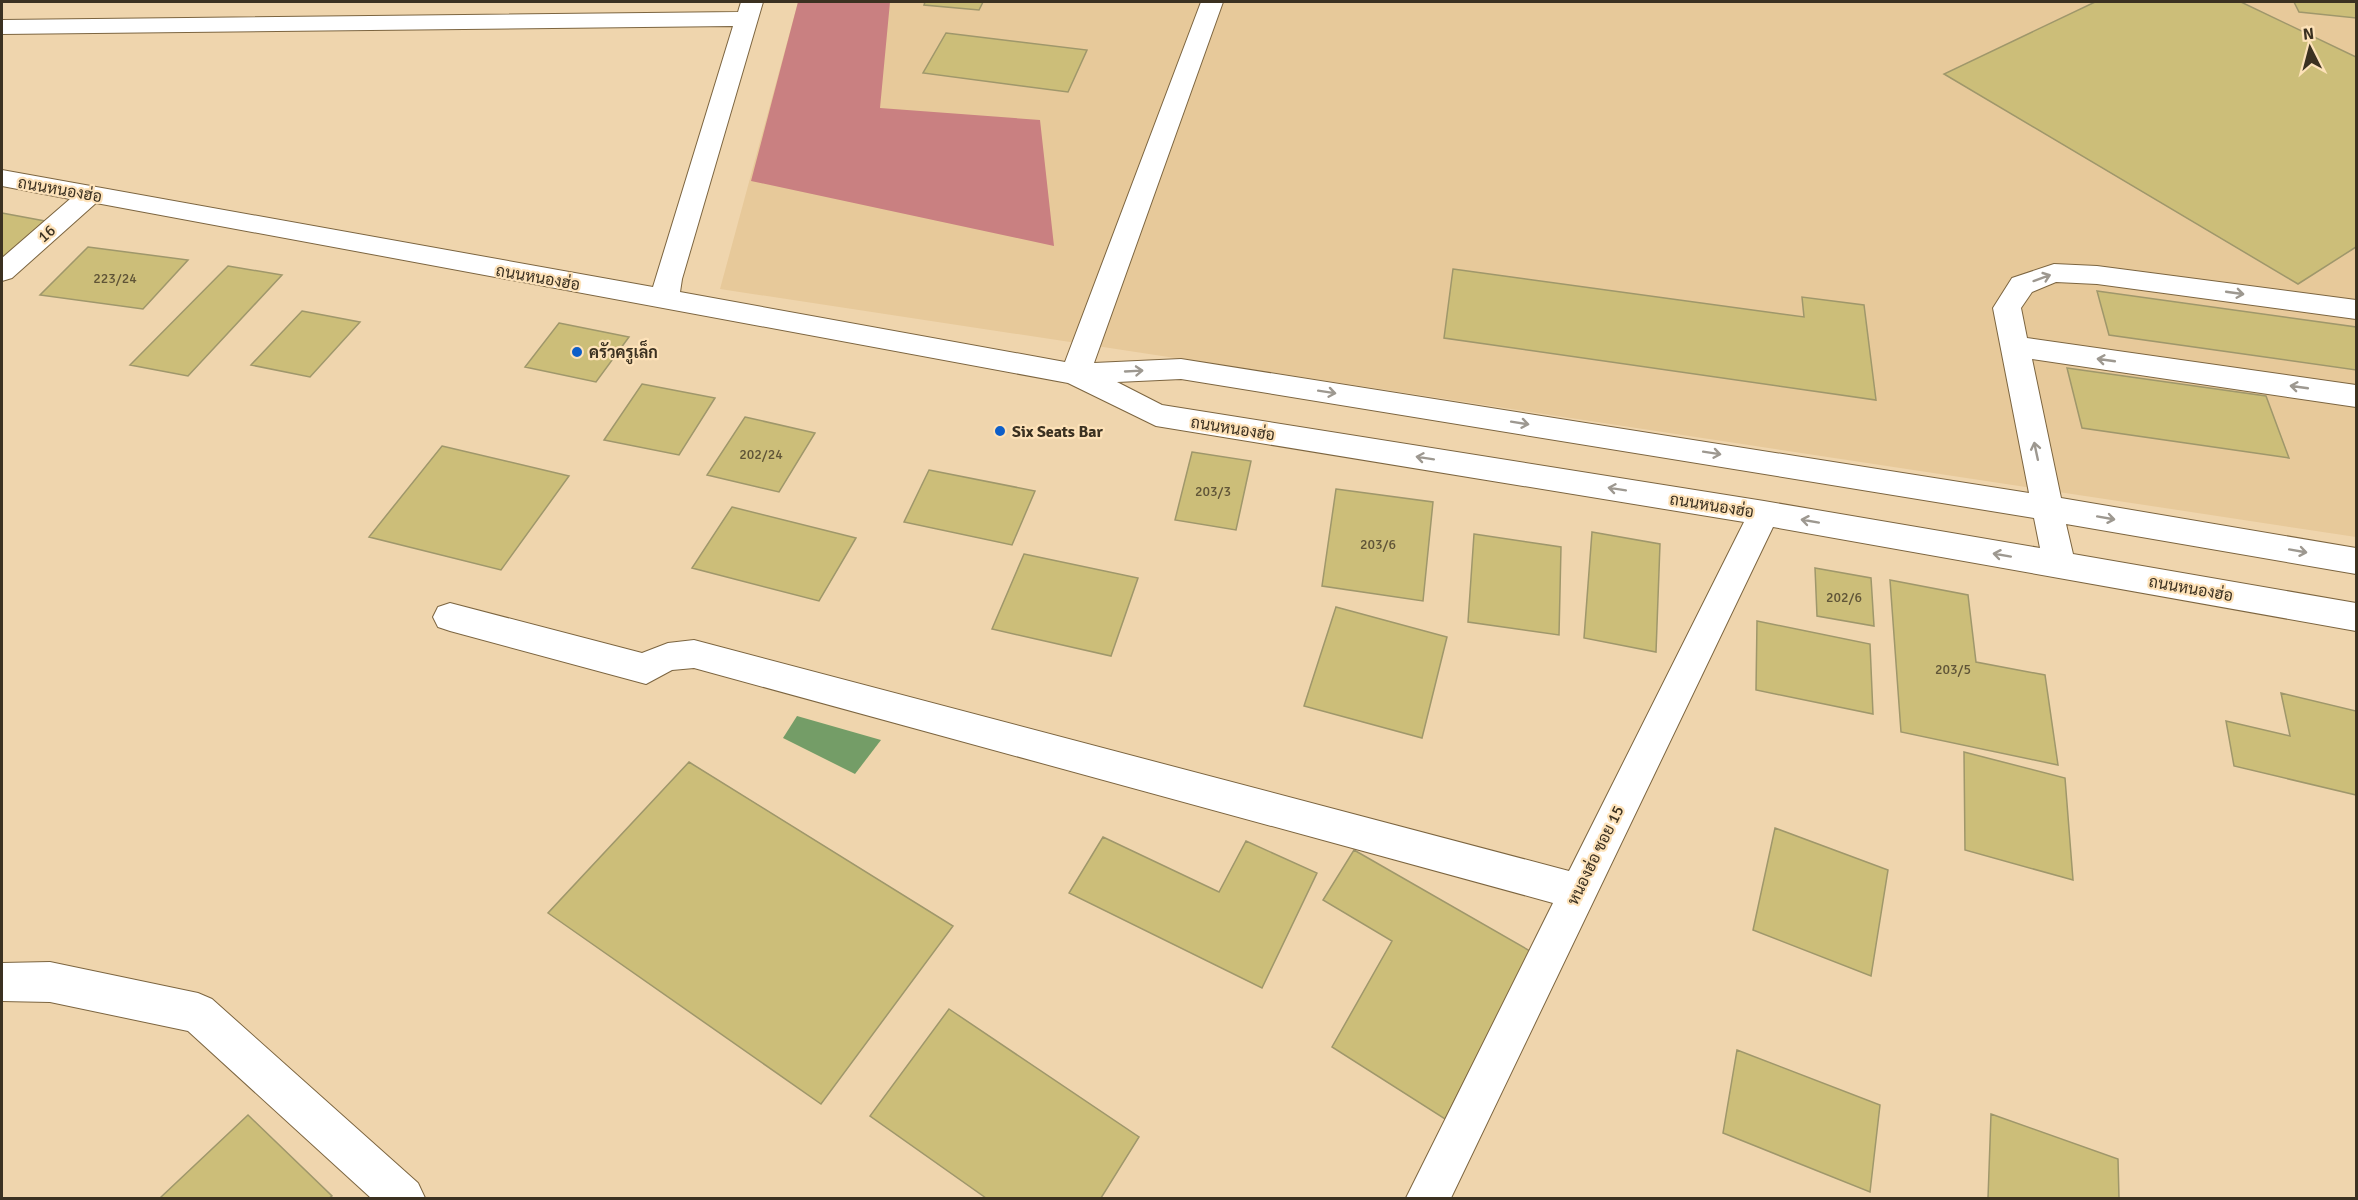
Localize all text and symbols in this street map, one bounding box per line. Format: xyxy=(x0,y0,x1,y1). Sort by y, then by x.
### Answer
north arrow xyxy=(2280,18,2340,78)
text: N xyxy=(2302,24,2315,45)
street label: ถนนหนองฮ่อ xyxy=(16,172,104,207)
street label: 16 xyxy=(34,221,60,247)
street label: ถนนหนองฮ่อ xyxy=(494,260,582,295)
house number: 223/24 xyxy=(93,270,137,287)
one-way arrow xyxy=(2032,271,2051,282)
one-way arrow xyxy=(2225,288,2245,299)
place label: ครัวครูเล็ก xyxy=(589,339,658,365)
marker: ครัวครูเล็ก xyxy=(570,345,584,359)
one-way arrow xyxy=(2096,354,2116,365)
one-way arrow xyxy=(1123,366,1143,377)
one-way arrow xyxy=(2289,382,2309,393)
one-way arrow xyxy=(1317,387,1336,398)
street label: ถนนหนองฮ่อ xyxy=(1189,411,1277,446)
one-way arrow xyxy=(1509,417,1529,428)
place label: Six Seats Bar xyxy=(1012,422,1103,442)
marker: Six Seats Bar xyxy=(993,424,1007,438)
one-way arrow xyxy=(2030,442,2041,461)
house number: 202/24 xyxy=(739,446,783,463)
one-way arrow xyxy=(1702,448,1721,459)
one-way arrow xyxy=(1415,453,1435,464)
house number: 203/3 xyxy=(1195,483,1231,500)
one-way arrow xyxy=(1608,484,1628,495)
street label: ถนนหนองฮ่อ xyxy=(1668,488,1756,523)
one-way arrow xyxy=(2095,513,2115,524)
one-way arrow xyxy=(1800,515,1820,526)
house number: 203/6 xyxy=(1360,536,1396,553)
one-way arrow xyxy=(2288,545,2307,556)
one-way arrow xyxy=(1992,549,2012,560)
street label: ถนนหนองฮ่อ xyxy=(2147,571,2235,606)
house number: 202/6 xyxy=(1826,589,1862,606)
house number: 203/5 xyxy=(1935,661,1971,678)
street label: หนองฮ่อ ซอย 15 xyxy=(1562,802,1629,908)

